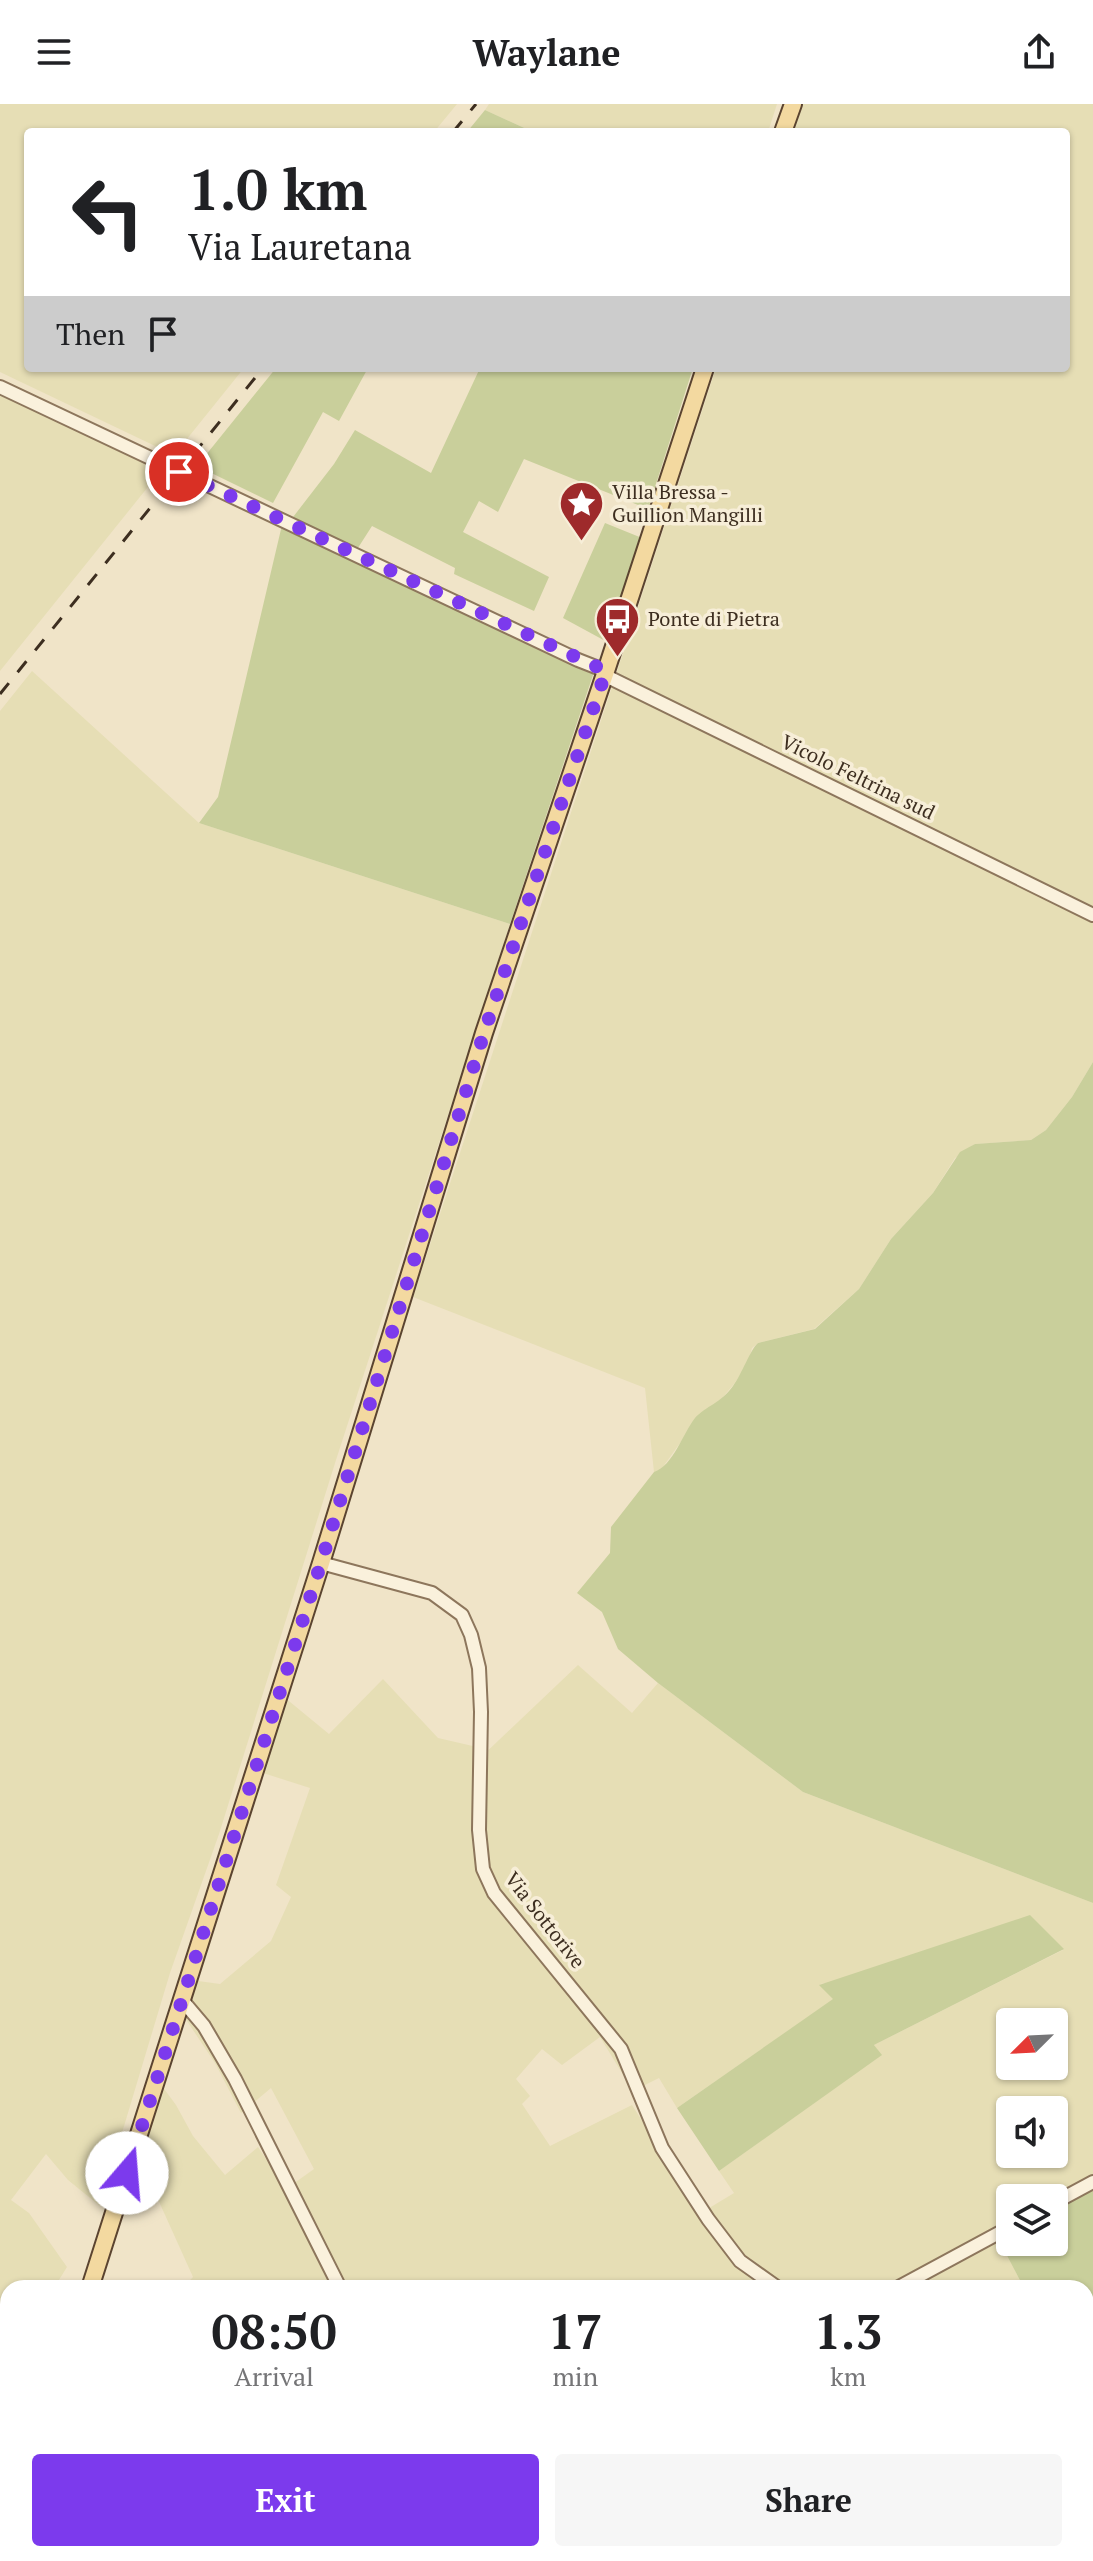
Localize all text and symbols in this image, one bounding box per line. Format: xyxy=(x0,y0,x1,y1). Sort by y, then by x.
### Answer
text: Waylane xyxy=(472,29,621,76)
icon: menu xyxy=(32,30,76,74)
icon: share xyxy=(1017,30,1061,74)
text: 1.0 km xyxy=(188,152,367,226)
icon: left xyxy=(56,160,160,264)
text: Via Lauretana xyxy=(188,223,412,270)
icon: arrive xyxy=(141,312,185,356)
text: Then xyxy=(56,314,125,354)
pin xyxy=(145,438,213,506)
icon: arrive xyxy=(157,450,201,494)
place label: Villa Bressa - Guillion Mangilli xyxy=(612,478,763,528)
place icon: Villa Bressa - Guillion Mangilli xyxy=(557,480,605,543)
bus stop icon: Ponte di Pietra xyxy=(593,595,641,658)
place label: Ponte di Pietra xyxy=(648,605,780,632)
street label: Vicolo Feltrina sud xyxy=(777,728,940,825)
street label: Via Sottorive xyxy=(499,1866,592,1974)
north arrow xyxy=(996,2008,1068,2080)
map controls xyxy=(996,2008,1068,2256)
button: sound xyxy=(996,2096,1068,2168)
position arrow xyxy=(85,2131,169,2215)
button: layers xyxy=(996,2184,1068,2256)
text: 08:50 xyxy=(212,2299,337,2363)
text: 17 xyxy=(548,2299,602,2363)
text: 1.3 xyxy=(814,2299,882,2363)
text: Arrival xyxy=(234,2359,314,2393)
text: min xyxy=(552,2359,598,2393)
text: km xyxy=(830,2359,866,2393)
button: Exit xyxy=(32,2454,539,2546)
button: Share xyxy=(555,2454,1062,2546)

